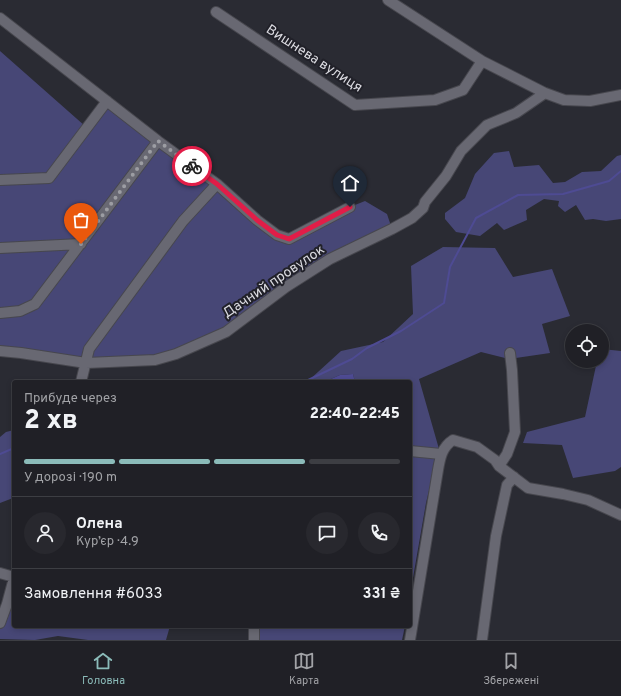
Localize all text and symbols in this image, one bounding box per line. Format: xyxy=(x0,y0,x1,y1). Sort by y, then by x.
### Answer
street label: Вишнева вулиця xyxy=(263,21,365,97)
courier xyxy=(172,146,212,186)
icon: bike xyxy=(181,155,203,177)
pin xyxy=(333,166,367,207)
icon: home xyxy=(339,172,361,194)
pin xyxy=(64,203,98,244)
icon: bag xyxy=(70,209,92,231)
street label: Дачний провулок xyxy=(220,242,328,322)
map controls xyxy=(565,324,609,368)
button: locate xyxy=(565,324,609,368)
text: Прибуде через xyxy=(24,391,117,407)
text: 2 хв xyxy=(24,405,78,438)
text: 22:40–22:45 xyxy=(310,405,400,424)
text: У дорозі · 190 m xyxy=(24,470,117,486)
button: person xyxy=(24,512,66,554)
button: chat xyxy=(306,512,348,554)
button: phone xyxy=(358,512,400,554)
text: Олена xyxy=(76,515,123,534)
text: Кур’єр · 4.9 xyxy=(76,534,139,550)
text: Замовлення #6033 xyxy=(24,585,163,604)
text: 331 ₴ xyxy=(362,585,400,604)
tab: Головна xyxy=(82,650,125,688)
tab: Карта xyxy=(289,650,319,688)
tab: Збережені xyxy=(483,650,539,688)

